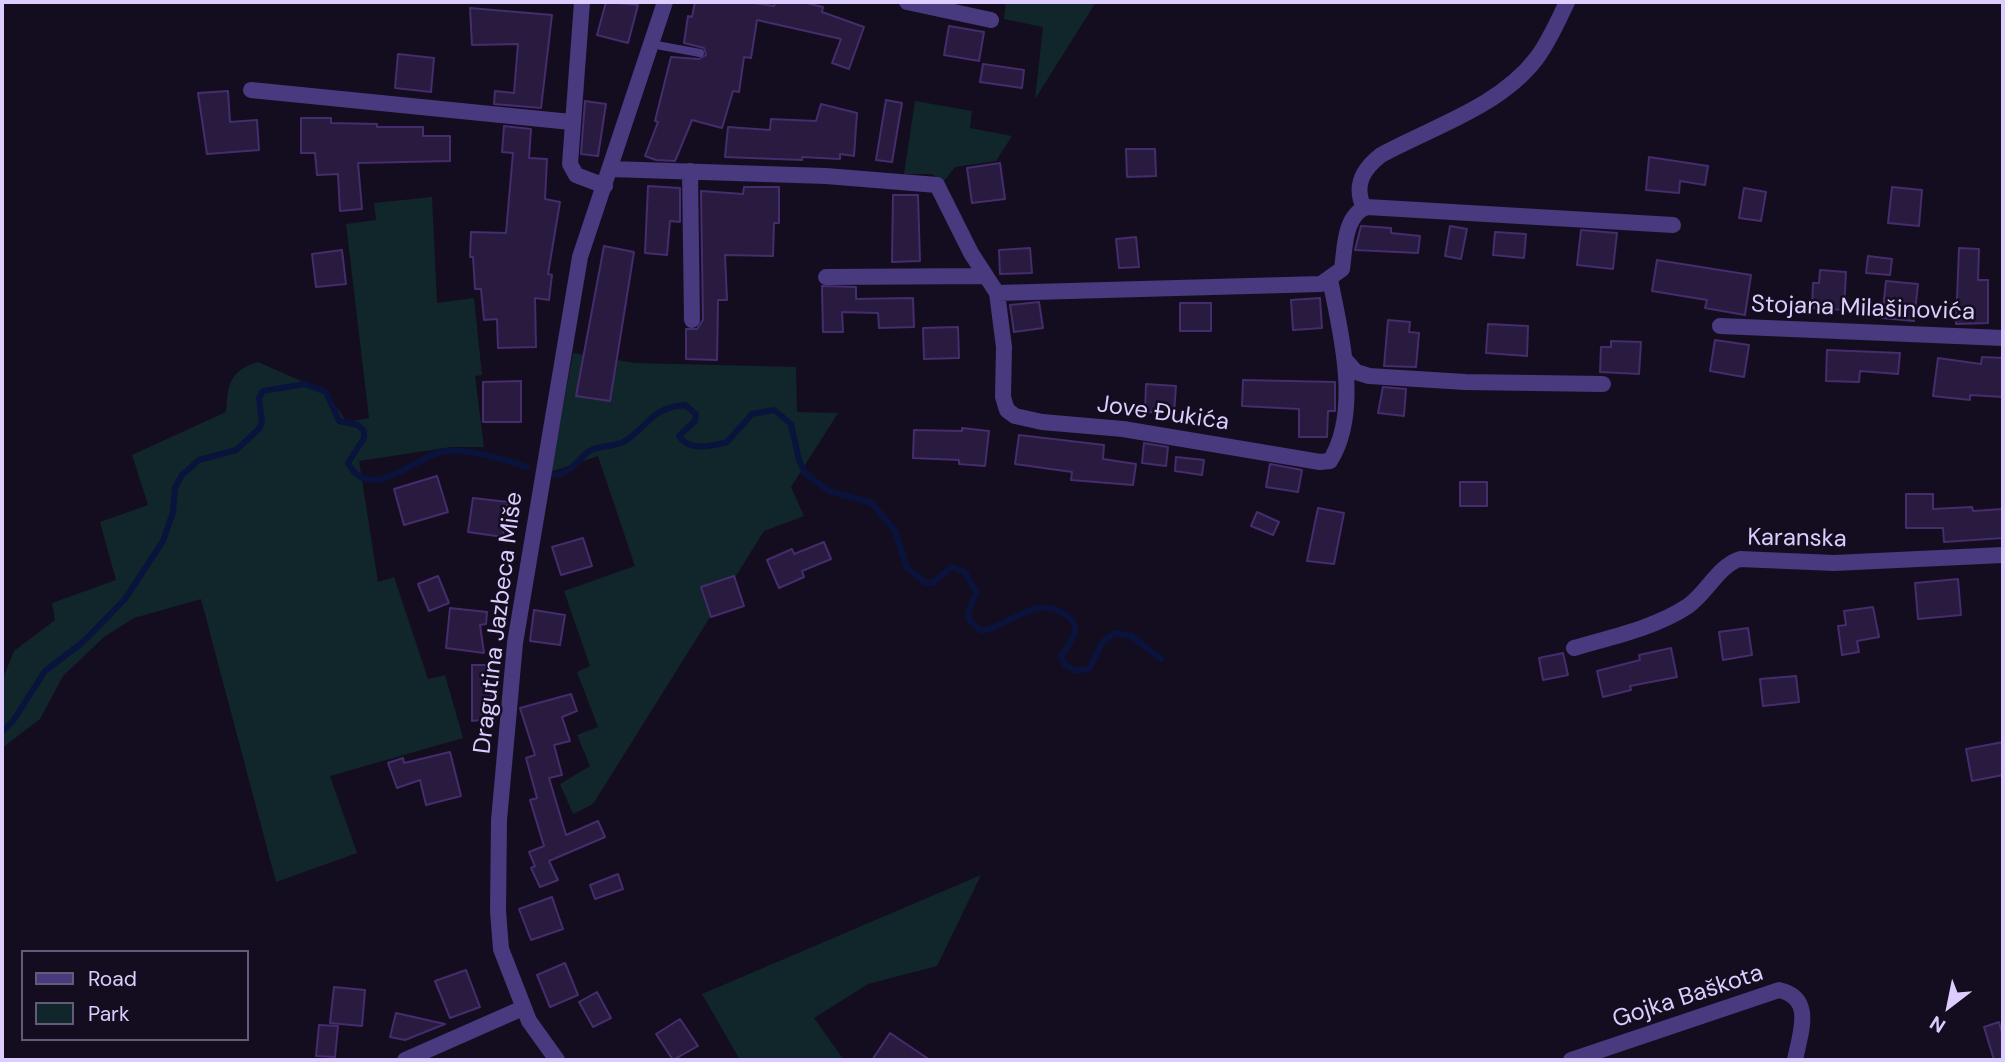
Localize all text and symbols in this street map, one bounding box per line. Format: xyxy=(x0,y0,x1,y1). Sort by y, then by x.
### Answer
street label: Stojana Milašinovića xyxy=(1751,291,1975,327)
street label: Jove Đukića xyxy=(1095,390,1231,438)
street label: Dragutina Jazbeca Miše xyxy=(469,490,529,756)
street label: Karanska xyxy=(1747,524,1847,554)
legend xyxy=(21,950,248,1041)
street label: Gojka Baškota xyxy=(1609,959,1767,1035)
text: Road xyxy=(88,965,137,993)
north arrow xyxy=(1914,971,1984,1041)
text: Park xyxy=(88,1000,129,1028)
text: N xyxy=(1925,1010,1950,1039)

